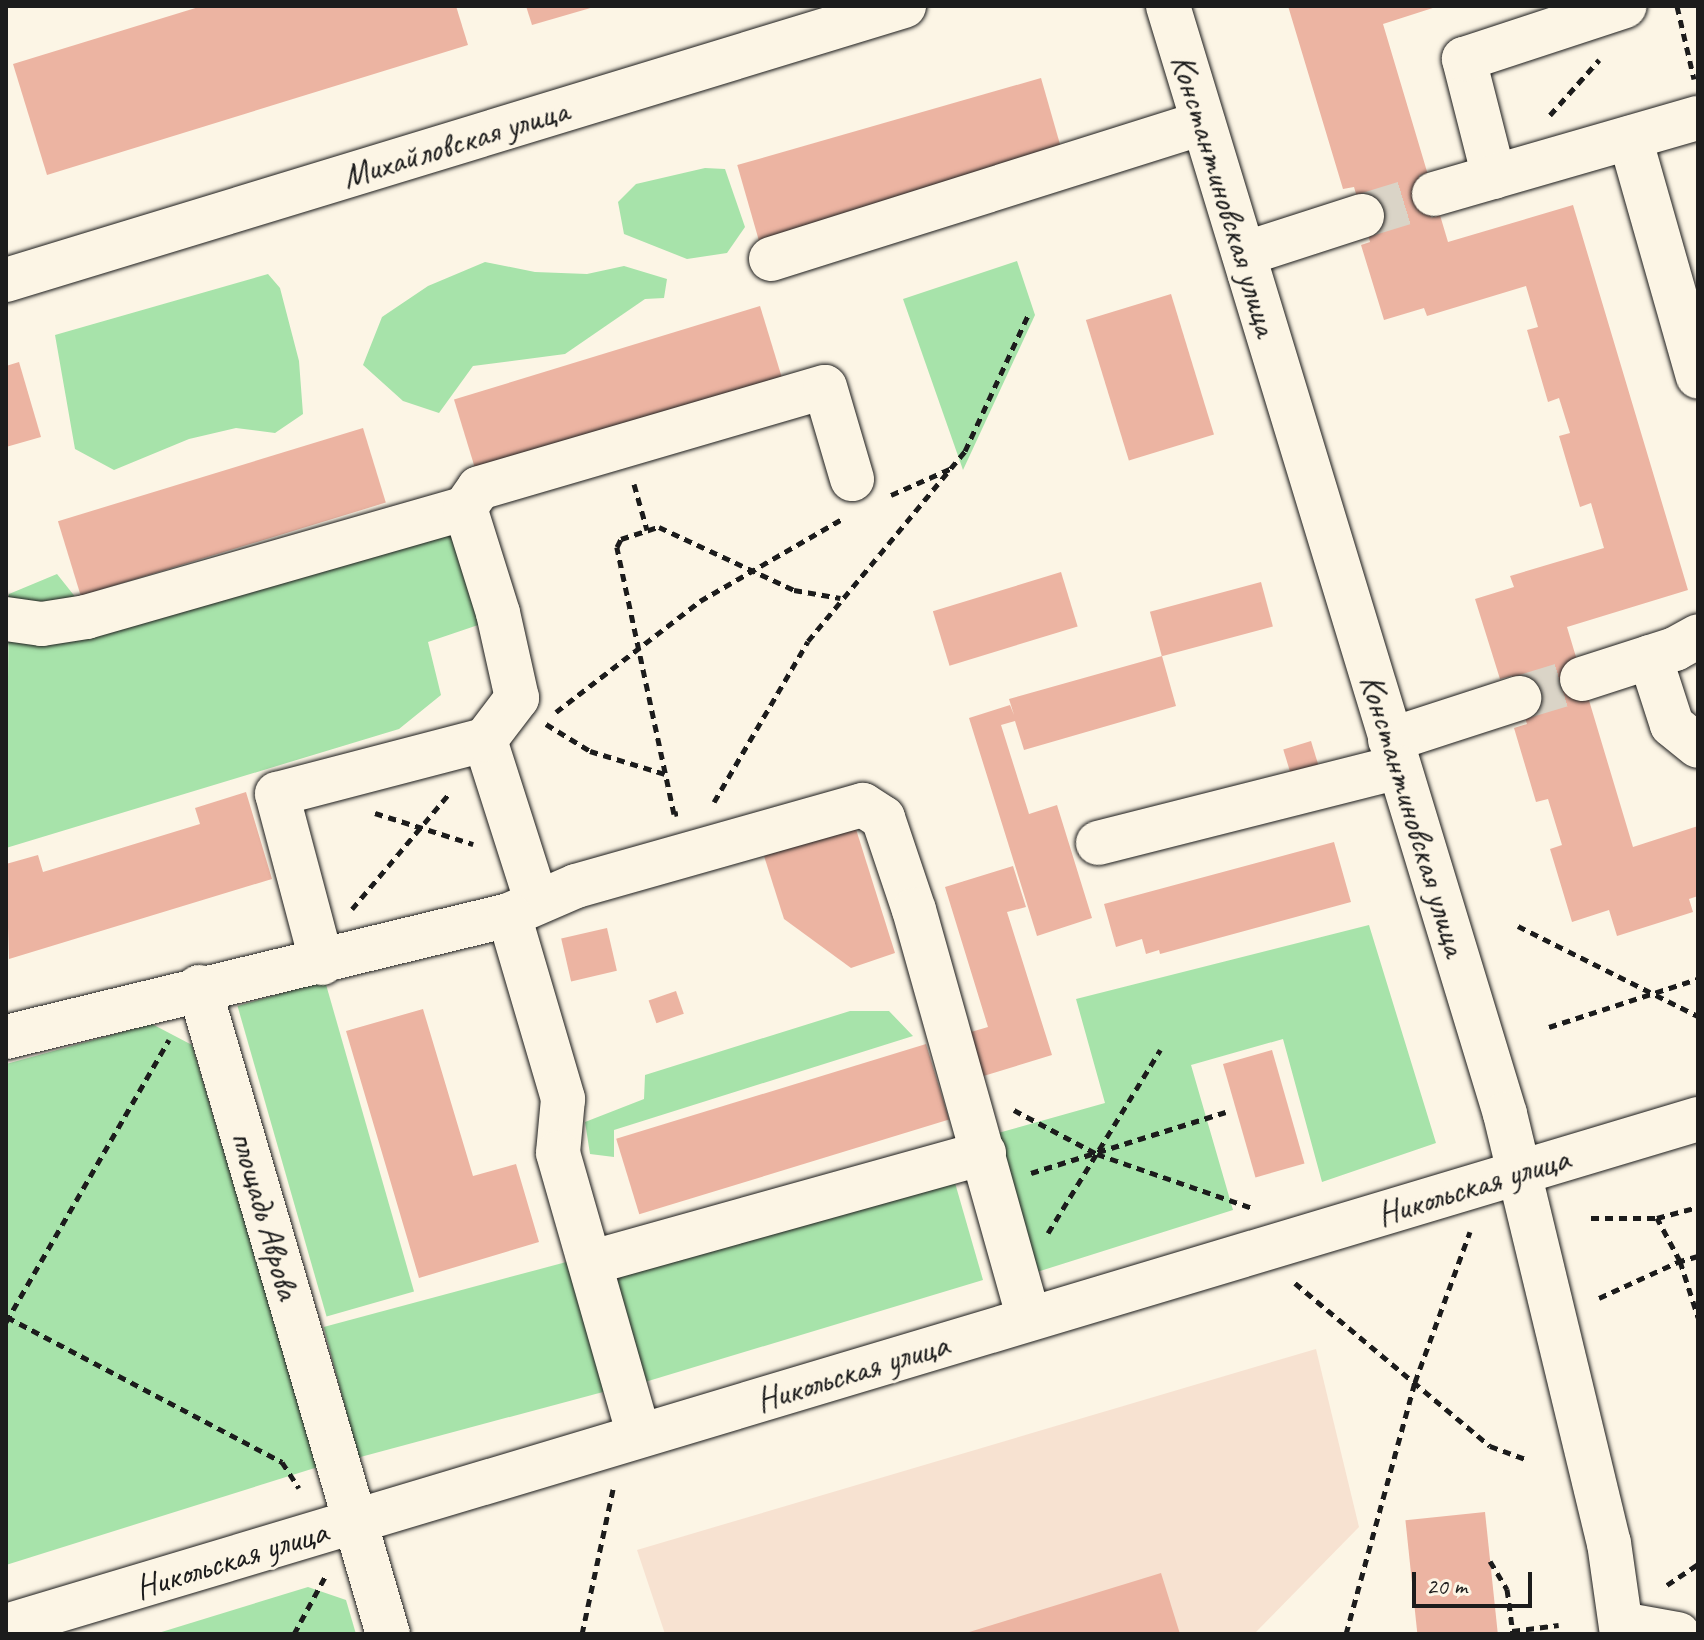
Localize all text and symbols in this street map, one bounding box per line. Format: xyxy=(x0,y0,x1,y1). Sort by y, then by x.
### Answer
street label: Константиновская улица xyxy=(1163,49,1287,341)
street label: Михайловская улица xyxy=(337,89,573,197)
street label: Константиновская улица xyxy=(1352,669,1476,961)
street label: площадь Аврова xyxy=(222,1126,310,1304)
street label: Никольская улица xyxy=(1371,1137,1575,1235)
street label: Никольская улица xyxy=(750,1323,954,1421)
street label: Никольская улица xyxy=(129,1510,333,1608)
scale bar xyxy=(1416,1556,1536,1606)
text: 20 m xyxy=(1426,1571,1467,1601)

